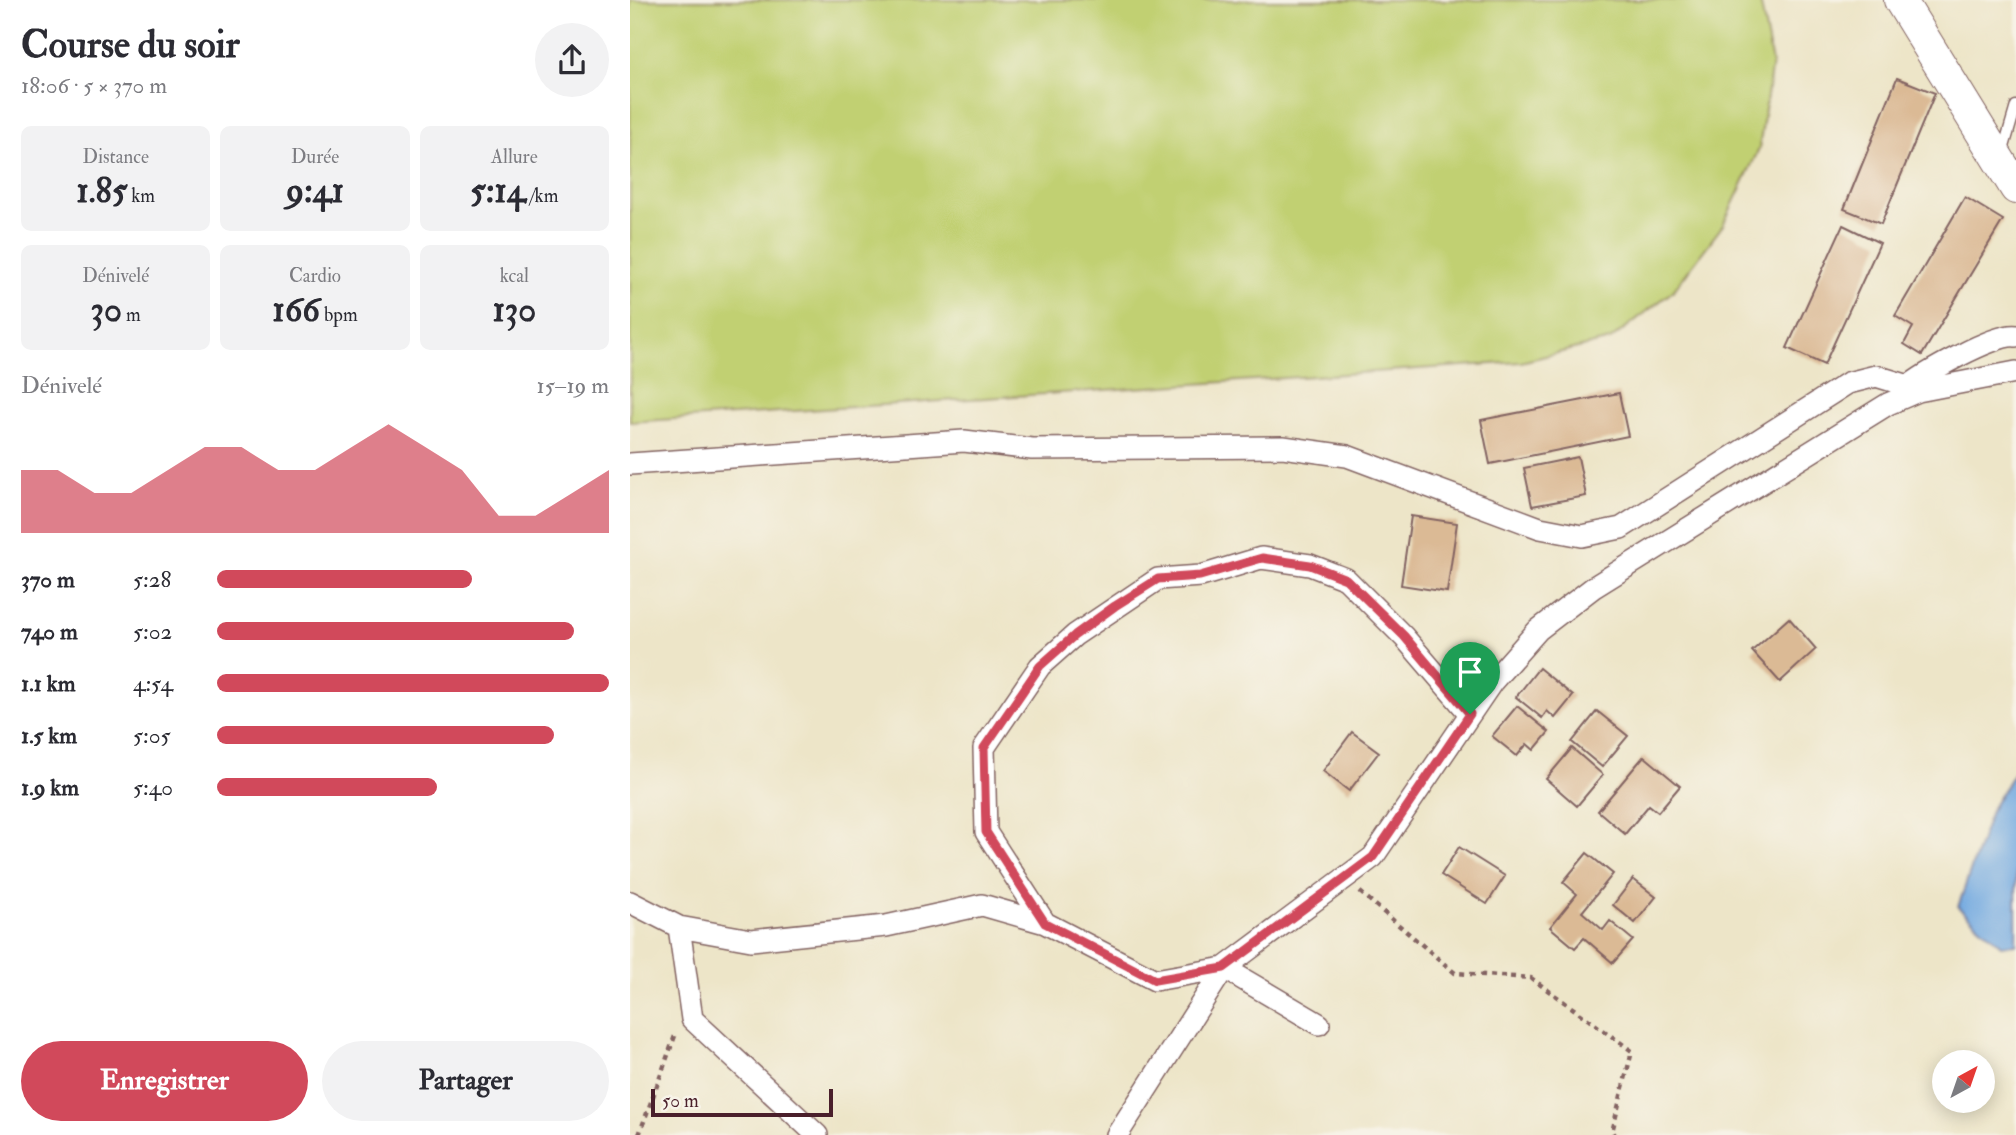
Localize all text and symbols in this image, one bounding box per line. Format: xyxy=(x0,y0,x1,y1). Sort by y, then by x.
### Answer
text: Course du soir xyxy=(21,21,240,69)
button: share xyxy=(535,23,609,97)
text: 18:06 · 5 × 370 m xyxy=(21,71,167,100)
text: Distance xyxy=(82,145,149,169)
text: Durée xyxy=(291,145,339,169)
text: Allure xyxy=(491,145,538,169)
text: 1.85 xyxy=(76,169,127,213)
text: 9:41 xyxy=(286,169,344,213)
text: 5:14 xyxy=(470,169,526,213)
text: km xyxy=(127,184,155,208)
text: /km xyxy=(526,184,558,208)
text: Dénivelé xyxy=(82,264,149,288)
text: Cardio xyxy=(289,264,341,288)
text: kcal xyxy=(500,264,529,288)
text: 30 xyxy=(91,288,122,332)
text: 166 xyxy=(272,288,320,332)
text: 130 xyxy=(492,288,536,332)
text: m xyxy=(122,303,141,327)
text: bpm xyxy=(320,303,358,327)
text: Dénivelé xyxy=(21,371,102,400)
text: 15–19 m xyxy=(537,371,609,400)
text: 370 m xyxy=(21,565,75,594)
text: 5:28 xyxy=(133,565,171,594)
text: 740 m xyxy=(21,617,78,646)
text: 5:02 xyxy=(133,617,172,646)
pin xyxy=(1440,642,1500,714)
icon: arrive xyxy=(1451,653,1489,691)
text: 1.1 km xyxy=(21,669,76,698)
text: 4:54 xyxy=(133,669,173,698)
text: 1.5 km xyxy=(21,721,77,750)
text: 5:05 xyxy=(133,721,171,750)
text: 1.9 km xyxy=(21,773,79,802)
text: 5:40 xyxy=(133,773,173,802)
button: Enregistrer xyxy=(21,1041,308,1121)
button: Partager xyxy=(322,1041,609,1121)
north arrow xyxy=(1932,1050,1995,1113)
map controls xyxy=(1932,1050,1995,1113)
scale bar xyxy=(651,1086,833,1118)
text: 50 m xyxy=(662,1089,699,1113)

